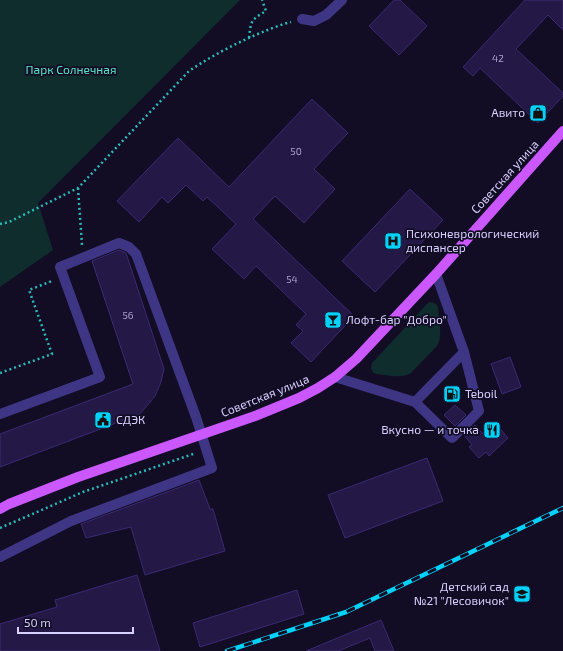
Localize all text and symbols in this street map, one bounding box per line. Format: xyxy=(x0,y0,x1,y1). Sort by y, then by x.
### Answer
house number: 42 xyxy=(492,52,504,64)
park label: Парк Солнечная xyxy=(26,62,116,76)
shop icon: Авито xyxy=(528,103,548,123)
place label: Авито xyxy=(491,105,525,119)
street label: Советская улица xyxy=(468,137,542,217)
house number: 50 xyxy=(290,145,302,157)
place label: Психоневрологический диспансер xyxy=(406,226,539,254)
hospital icon: Психоневрологический диспансер xyxy=(383,231,403,251)
house number: 54 xyxy=(286,273,298,285)
house number: 56 xyxy=(122,309,134,321)
bar icon: Лофт-бар "Добро" xyxy=(323,310,343,330)
place label: Лофт-бар "Добро" xyxy=(346,312,447,326)
street label: Советская улица xyxy=(218,371,311,420)
fuel station icon: Teboil xyxy=(442,384,462,404)
place label: Teboil xyxy=(465,386,498,400)
public building icon: СДЭК xyxy=(93,410,113,430)
place label: СДЭК xyxy=(116,412,145,426)
restaurant icon: Вкусно — и точка xyxy=(482,420,502,440)
place label: Вкусно — и точка xyxy=(381,422,479,437)
place label: Детский сад №21 "Лесовичок" xyxy=(414,579,509,607)
school or university icon: Детский сад №21 "Лесовичок" xyxy=(512,584,532,604)
scale bar xyxy=(18,609,133,635)
text: 50 m xyxy=(24,615,51,629)

